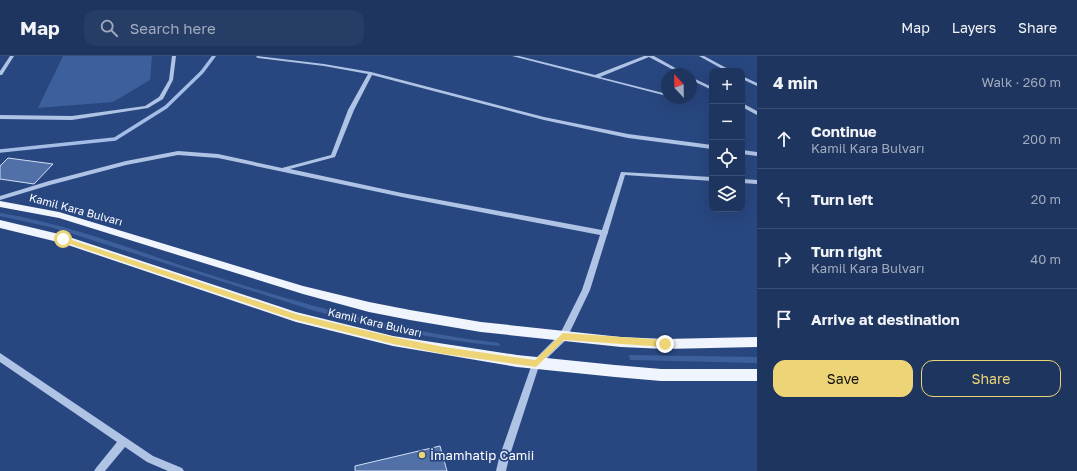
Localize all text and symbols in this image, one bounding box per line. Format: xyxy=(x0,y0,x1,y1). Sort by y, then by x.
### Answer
search box xyxy=(84,10,364,46)
text: Map xyxy=(20,16,60,39)
icon: search xyxy=(98,17,120,39)
text: Search here xyxy=(130,19,216,37)
text: Map xyxy=(901,19,930,36)
text: Layers xyxy=(952,19,996,36)
text: Share xyxy=(1018,19,1057,36)
north arrow xyxy=(661,68,697,104)
map controls xyxy=(709,68,745,212)
button: + xyxy=(709,68,745,104)
text: 4 min xyxy=(773,72,818,93)
text: Walk · 260 m xyxy=(982,74,1061,90)
button: − xyxy=(709,104,745,140)
text: Continue xyxy=(811,122,877,140)
icon: ahead xyxy=(773,128,795,150)
text: 200 m xyxy=(1023,131,1061,147)
button: locate xyxy=(709,140,745,176)
text: Kamil Kara Bulvarı xyxy=(811,140,925,156)
button: layers xyxy=(709,176,745,212)
icon: left xyxy=(773,188,795,210)
street label: Kamil Kara Bulvarı xyxy=(28,190,124,228)
text: Turn left xyxy=(811,190,873,208)
text: 20 m xyxy=(1031,191,1061,207)
route start xyxy=(54,230,72,248)
text: Turn right xyxy=(811,242,882,260)
icon: right xyxy=(773,248,795,270)
text: 40 m xyxy=(1030,251,1061,267)
text: Kamil Kara Bulvarı xyxy=(811,260,925,276)
street label: Kamil Kara Bulvarı xyxy=(327,305,423,339)
icon: arrive xyxy=(773,308,795,330)
text: Arrive at destination xyxy=(811,310,960,328)
route end xyxy=(656,335,674,353)
button: Save xyxy=(773,360,913,397)
button: Share xyxy=(921,360,1061,397)
place label: İmamhatip Camii xyxy=(430,447,534,463)
marker: İmamhatip Camii xyxy=(417,450,427,460)

